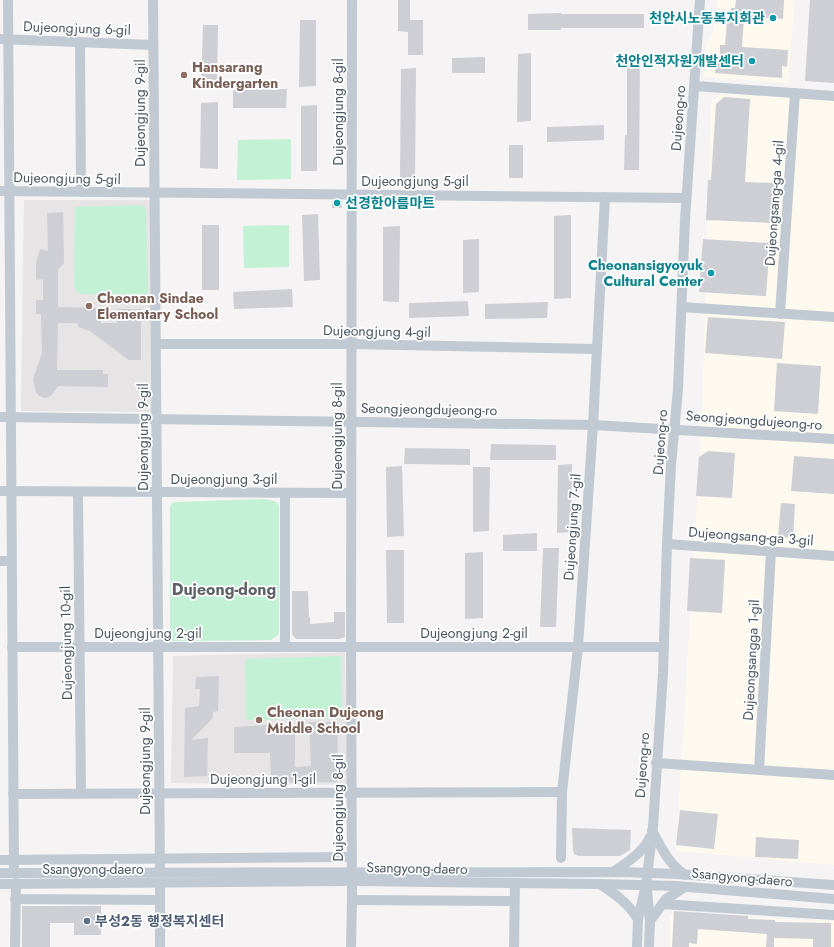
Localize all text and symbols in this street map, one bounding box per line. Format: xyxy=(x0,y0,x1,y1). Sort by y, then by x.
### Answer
place label: 천안시노동복지회관 xyxy=(649,8,765,28)
marker: 천안시노동복지회관 xyxy=(768,13,778,23)
street label: Dujeongjung 6-gil xyxy=(23,16,131,40)
place label: 천안인적자원개발센터 xyxy=(615,51,744,71)
marker: 천안인적자원개발센터 xyxy=(747,56,757,66)
place label: Hansarang Kindergarten xyxy=(192,57,278,93)
street label: Dujeongjung 8-gil xyxy=(328,58,348,166)
street label: Dujeongjung 9-gil xyxy=(130,59,150,167)
marker: Hansarang Kindergarten xyxy=(179,70,189,80)
street label: Dujeong-ro xyxy=(666,84,690,151)
street label: Dujeongsang-ga 4-gil xyxy=(760,139,788,267)
street label: Dujeongjung 5-gil xyxy=(13,167,121,189)
street label: Dujeongjung 5-gil xyxy=(361,171,469,191)
place label: 선경한아름마트 xyxy=(345,193,435,213)
marker: 선경한아름마트 xyxy=(332,198,342,208)
place label: Cheonansigyoyuk Cultural Center xyxy=(588,255,703,291)
marker: Cheonansigyoyuk Cultural Center xyxy=(706,268,716,278)
place label: Cheonan Sindae Elementary School xyxy=(97,288,218,324)
marker: Cheonan Sindae Elementary School xyxy=(84,301,94,311)
street label: Dujeongjung 4-gil xyxy=(323,320,431,342)
street label: Dujeongjung 8-gil xyxy=(327,382,347,490)
street label: Dujeongjung 9-gil xyxy=(133,383,153,491)
street label: Seongjeongdujeong-ro xyxy=(361,398,498,420)
street label: Seongjeongdujeong-ro xyxy=(685,405,823,435)
street label: Dujeong-ro xyxy=(648,408,672,475)
street label: Dujeongjung 3-gil xyxy=(170,469,278,489)
street label: Dujeongjung 7-gil xyxy=(558,473,586,581)
street label: Dujeongsang-ga 3-gil xyxy=(688,522,814,550)
district label: Dujeong-dong xyxy=(172,578,276,601)
street label: Dujeongjung 10-gil xyxy=(55,586,77,700)
street label: Dujeongsangga 1-gil xyxy=(738,599,764,721)
street label: Dujeongjung 2-gil xyxy=(94,623,202,643)
street label: Dujeongjung 2-gil xyxy=(420,623,528,643)
place label: Cheonan Dujeong Middle School xyxy=(267,702,384,738)
street label: Dujeongjung 9-gil xyxy=(135,707,155,815)
marker: Cheonan Dujeong Middle School xyxy=(254,715,264,725)
street label: Dujeong-ro xyxy=(630,731,654,798)
street label: Dujeongjung 8-gil xyxy=(328,754,348,862)
street label: Dujeongjung 1-gil xyxy=(210,769,316,789)
street label: Ssangyong-daero xyxy=(366,857,468,879)
street label: Ssangyong-daero xyxy=(42,859,144,879)
street label: Ssangyong-daero xyxy=(691,863,794,891)
place label: 부성2동 행정복지센터 xyxy=(95,911,224,931)
marker: 부성2동 행정복지센터 xyxy=(82,916,92,926)

